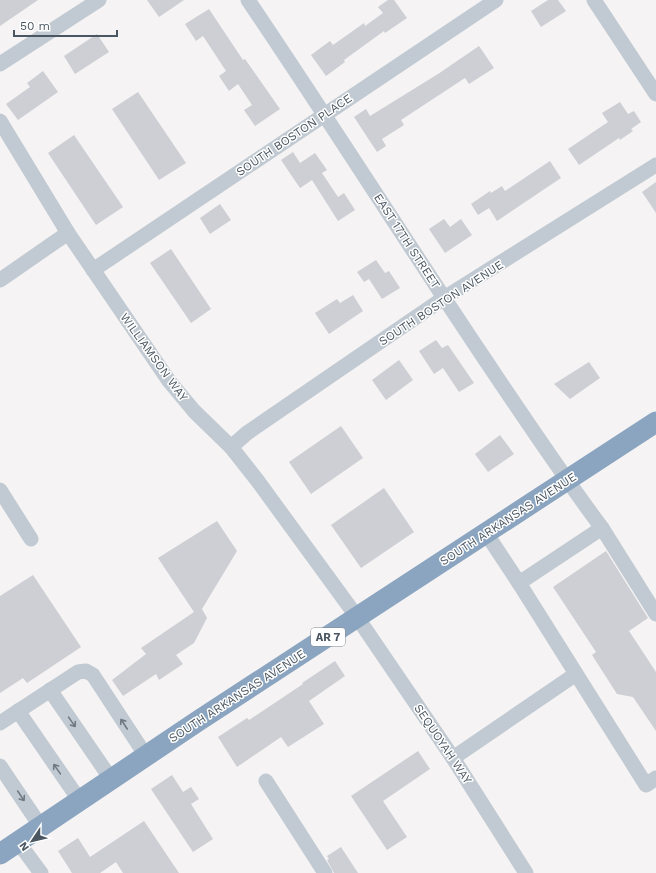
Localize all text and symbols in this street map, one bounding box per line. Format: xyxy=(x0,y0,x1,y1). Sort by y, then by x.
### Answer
scale bar xyxy=(14,12,117,38)
text: 50 m xyxy=(20,19,50,33)
street label: SOUTH BOSTON PLACE xyxy=(234,91,355,179)
street label: EAST 17TH STREET xyxy=(371,191,443,291)
street label: SOUTH BOSTON AVENUE xyxy=(376,257,506,348)
street label: WILLIAMSON WAY xyxy=(117,310,191,404)
street label: SOUTH ARKANSAS AVENUE xyxy=(437,469,579,568)
road number: AR 7 xyxy=(311,628,345,646)
street label: SOUTH ARKANSAS AVENUE xyxy=(166,646,308,745)
street label: SEQUOYAH WAY xyxy=(411,702,475,787)
one-way arrow xyxy=(68,717,76,728)
one-way arrow xyxy=(120,718,128,730)
one-way arrow xyxy=(53,763,61,774)
one-way arrow xyxy=(17,790,25,801)
north arrow xyxy=(12,821,52,861)
text: N xyxy=(17,839,32,854)

